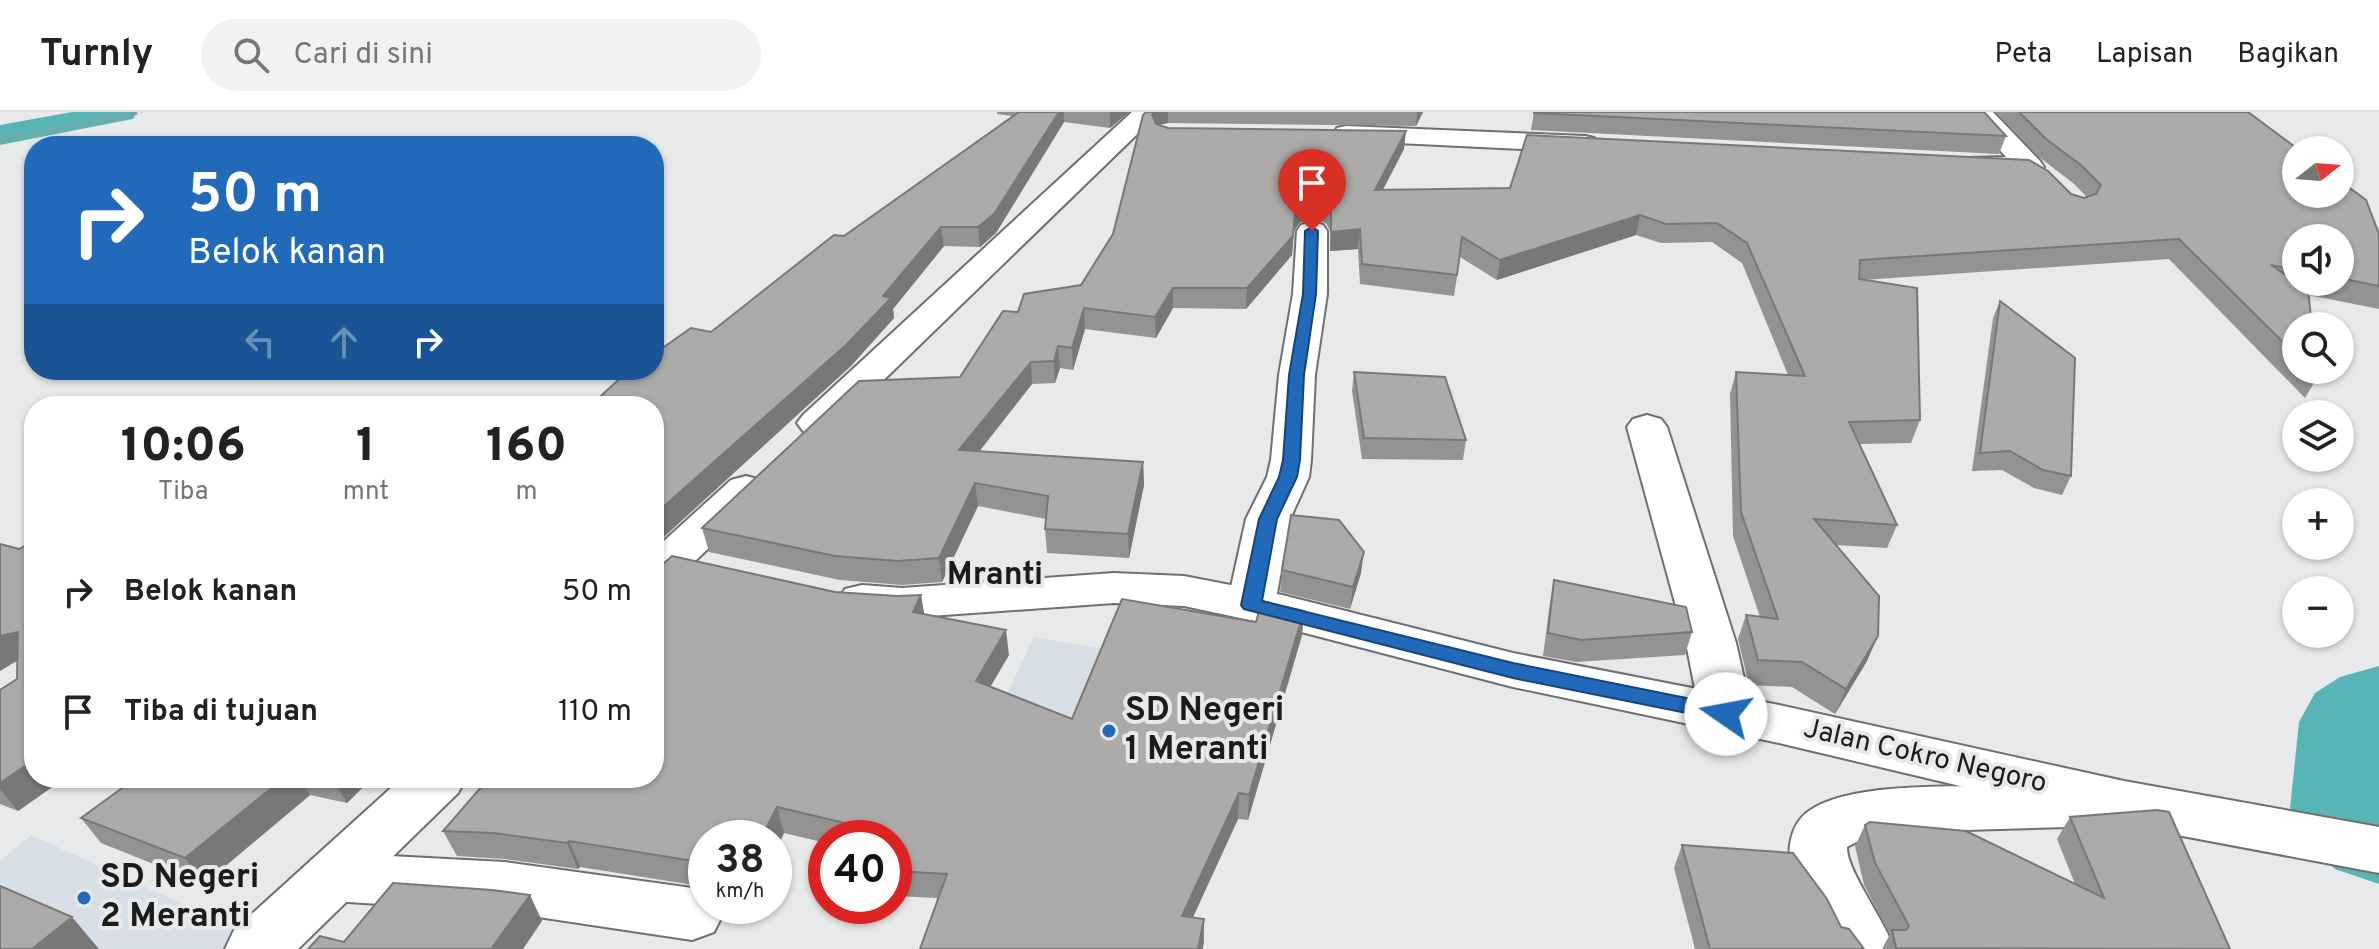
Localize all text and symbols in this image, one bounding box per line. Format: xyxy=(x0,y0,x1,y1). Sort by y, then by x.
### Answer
search box xyxy=(201,19,761,91)
text: Turnly xyxy=(40,31,153,80)
icon: search xyxy=(229,33,273,77)
text: Cari di sini xyxy=(293,37,433,74)
text: Peta xyxy=(1994,37,2052,73)
text: Lapisan xyxy=(2096,37,2193,73)
text: Bagikan xyxy=(2237,37,2339,73)
north arrow xyxy=(2282,136,2354,208)
map controls xyxy=(2282,136,2354,648)
pin xyxy=(1278,149,1346,231)
icon: arrive xyxy=(1290,161,1334,205)
text: 50 m xyxy=(188,162,322,232)
icon: right xyxy=(56,168,160,272)
button: sound xyxy=(2282,224,2354,296)
text: Belok kanan xyxy=(188,231,386,277)
button: search xyxy=(2282,312,2354,384)
icon: left xyxy=(238,320,282,364)
icon: ahead xyxy=(322,320,366,364)
icon: right xyxy=(406,320,450,364)
button: layers xyxy=(2282,400,2354,472)
text: 10:06 xyxy=(121,418,246,478)
text: 1 xyxy=(356,418,376,478)
text: 160 xyxy=(486,418,567,478)
text: Tiba xyxy=(158,476,209,509)
text: mnt xyxy=(343,476,389,509)
text: m xyxy=(516,476,538,509)
button: + xyxy=(2282,488,2354,560)
district label: Mranti xyxy=(947,556,1043,596)
icon: right xyxy=(56,570,100,614)
text: Belok kanan xyxy=(124,574,297,611)
text: 50 m xyxy=(562,574,632,611)
button: − xyxy=(2282,576,2354,648)
position arrow xyxy=(1684,672,1768,756)
icon: arrive xyxy=(56,690,100,734)
place label: SD Negeri 1 Meranti xyxy=(1125,690,1284,772)
text: Tiba di tujuan xyxy=(124,694,318,731)
text: 110 m xyxy=(558,694,632,731)
street label: Jalan Cokro Negoro xyxy=(1800,712,2050,802)
marker: SD Negeri 1 Meranti xyxy=(1100,722,1118,740)
speed limit sign: 40 xyxy=(808,820,912,924)
text: 38 xyxy=(715,837,765,887)
place label: SD Negeri 2 Meranti xyxy=(100,857,259,939)
text: km/h xyxy=(716,879,764,905)
marker: SD Negeri 2 Meranti xyxy=(75,889,93,907)

